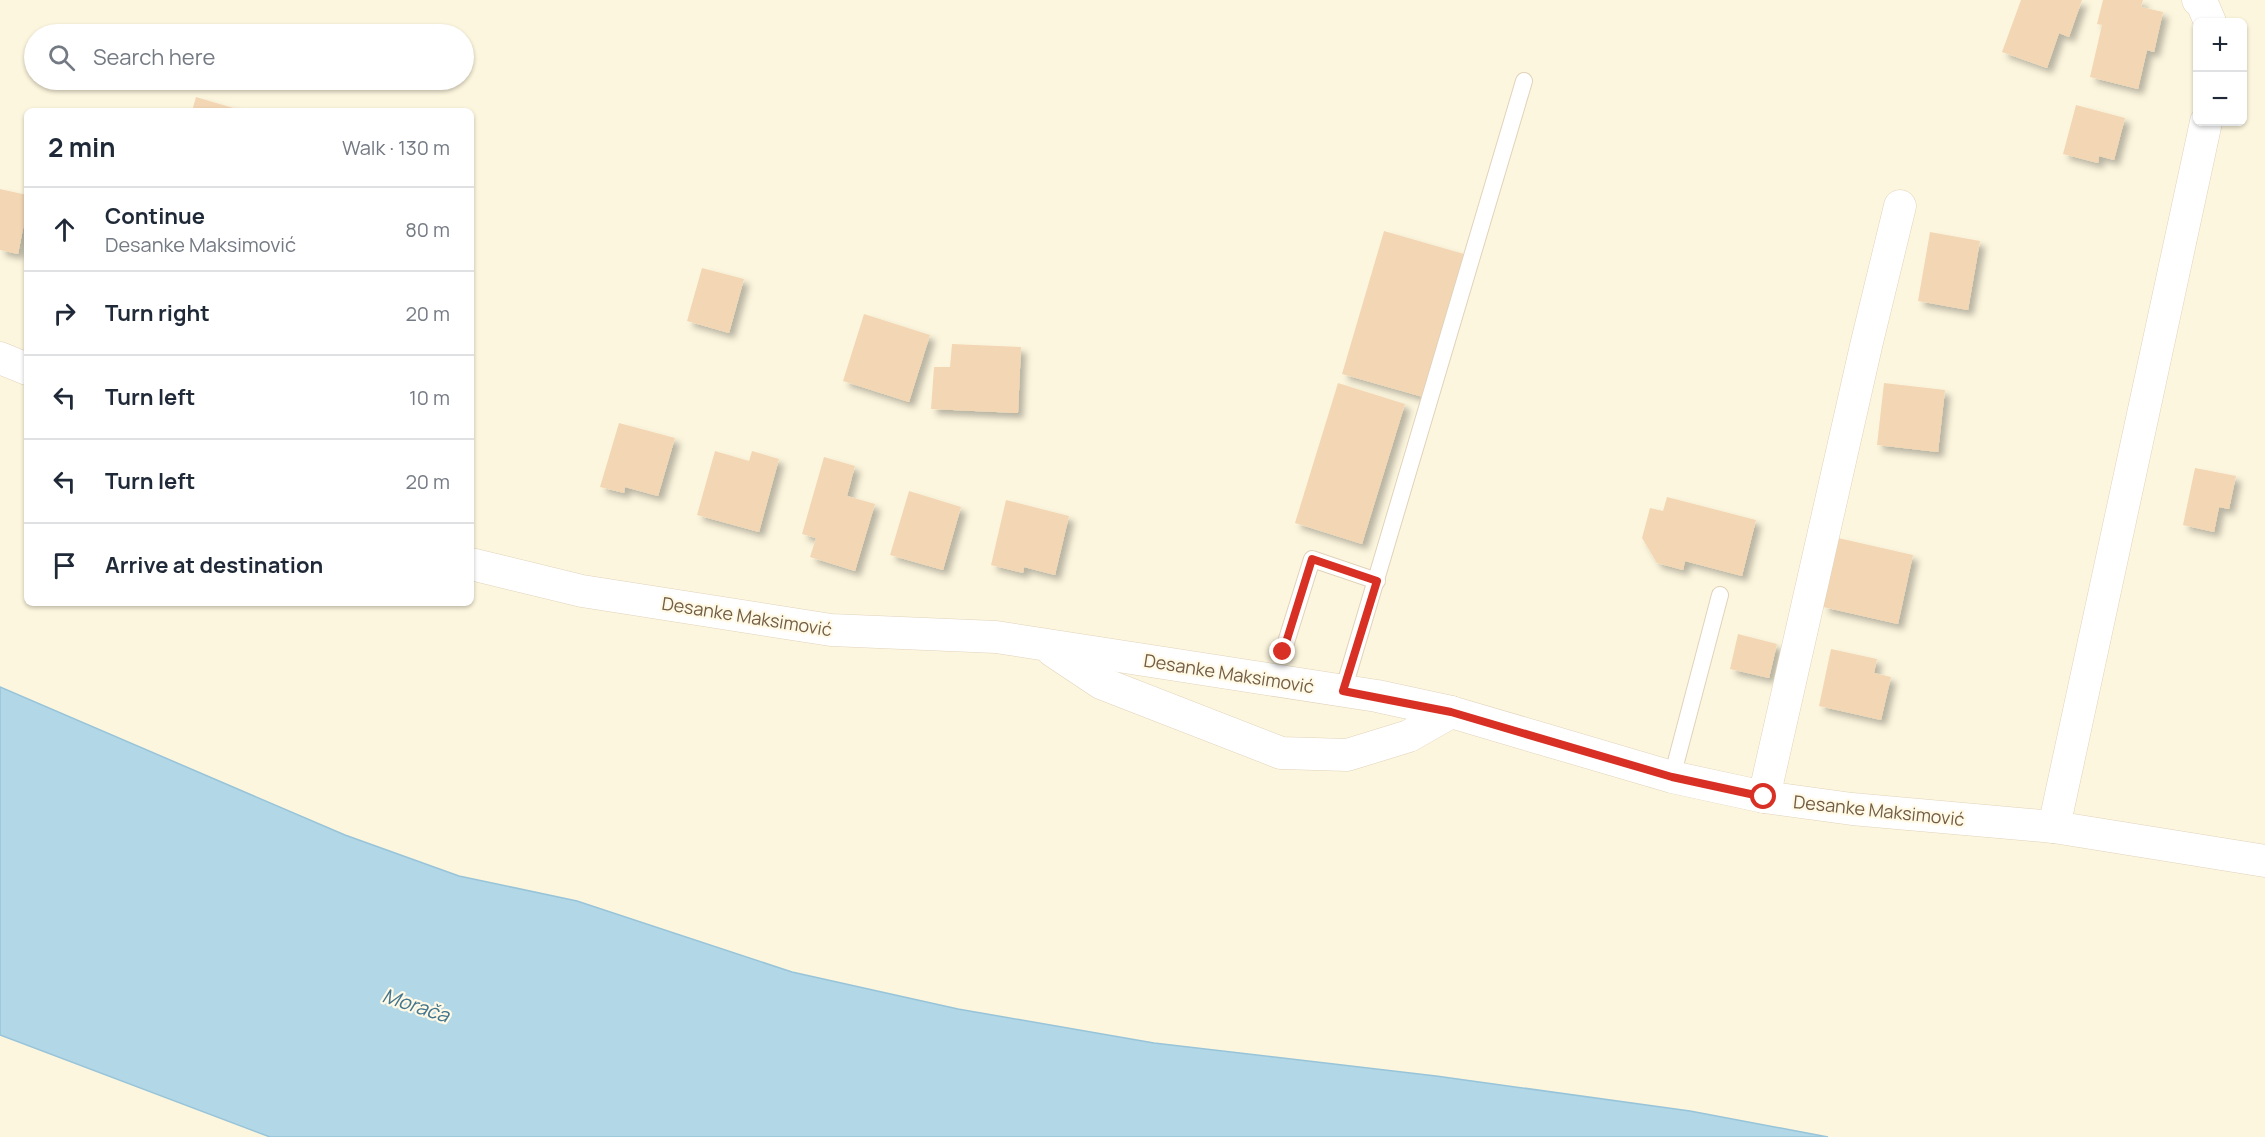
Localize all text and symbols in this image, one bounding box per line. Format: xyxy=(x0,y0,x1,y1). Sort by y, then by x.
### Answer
map controls xyxy=(2193,18,2247,126)
button: + xyxy=(2193,18,2247,72)
search box xyxy=(24,24,474,90)
icon: search xyxy=(45,41,78,74)
text: Search here xyxy=(93,42,215,72)
button: − xyxy=(2193,72,2247,126)
text: 2 min xyxy=(48,129,116,165)
text: Walk · 130 m xyxy=(342,134,450,161)
text: Continue xyxy=(105,201,205,231)
icon: ahead xyxy=(48,213,81,246)
text: 80 m xyxy=(405,216,450,243)
text: Desanke Maksimović xyxy=(105,231,296,258)
icon: right xyxy=(48,297,81,330)
text: Turn right xyxy=(105,298,210,328)
text: 20 m xyxy=(405,300,450,327)
icon: left xyxy=(48,381,81,414)
text: Turn left xyxy=(105,382,195,412)
text: 10 m xyxy=(409,384,450,411)
icon: left xyxy=(48,465,81,498)
text: Turn left xyxy=(105,466,195,496)
text: 20 m xyxy=(405,468,450,495)
icon: arrive xyxy=(48,549,81,582)
text: Arrive at destination xyxy=(105,550,323,580)
street label: Desanke Maksimović xyxy=(660,591,834,641)
route end xyxy=(1269,638,1295,664)
street label: Desanke Maksimović xyxy=(1142,648,1316,698)
route start xyxy=(1750,783,1776,809)
street label: Desanke Maksimović xyxy=(1792,789,1966,831)
water label: Morača xyxy=(379,982,454,1029)

